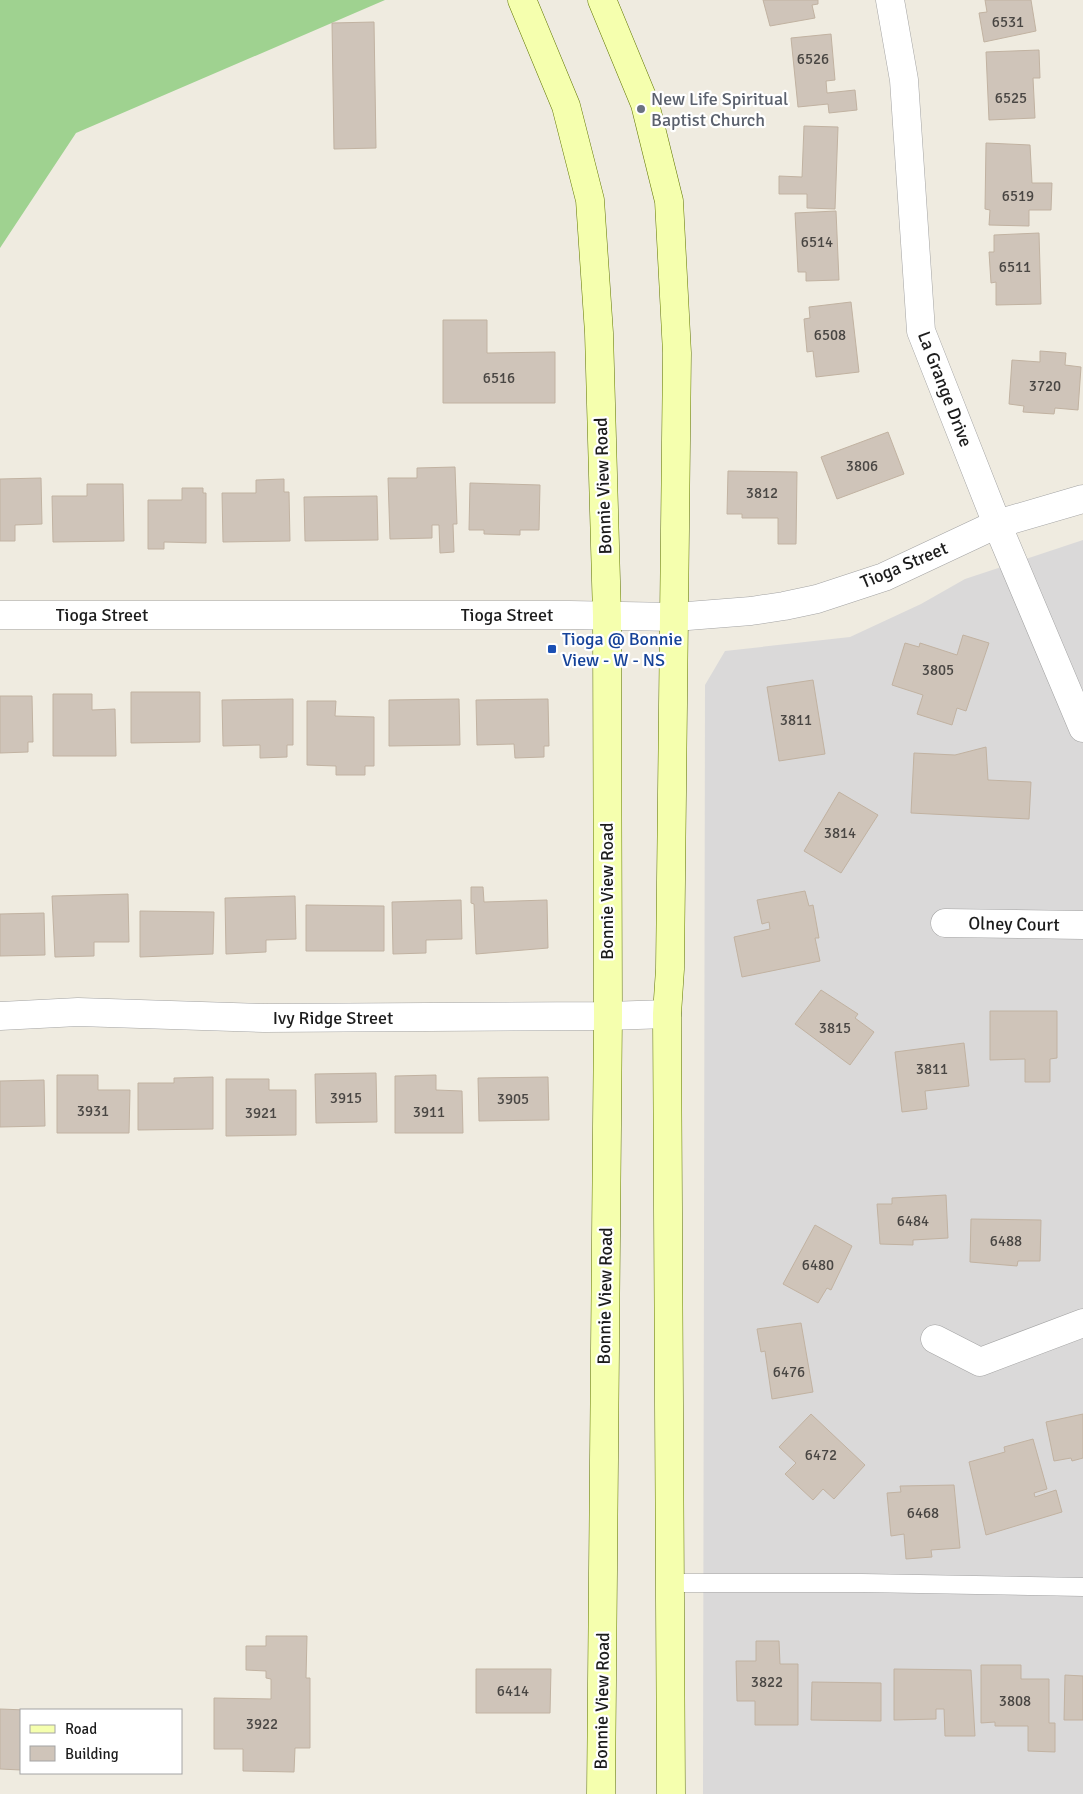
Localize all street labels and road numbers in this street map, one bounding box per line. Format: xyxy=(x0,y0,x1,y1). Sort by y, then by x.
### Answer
street label: La Grange Drive xyxy=(913,328,977,450)
street label: Bonnie View Road xyxy=(590,417,616,555)
street label: Tioga Street xyxy=(857,537,951,593)
street label: Tioga Street xyxy=(56,604,148,626)
street label: Tioga Street xyxy=(461,604,553,626)
street label: Bonnie View Road xyxy=(596,822,618,960)
street label: Olney Court xyxy=(968,912,1060,936)
street label: Ivy Ridge Street xyxy=(273,1007,393,1029)
street label: Bonnie View Road xyxy=(593,1227,617,1365)
street label: Bonnie View Road xyxy=(590,1632,614,1770)

